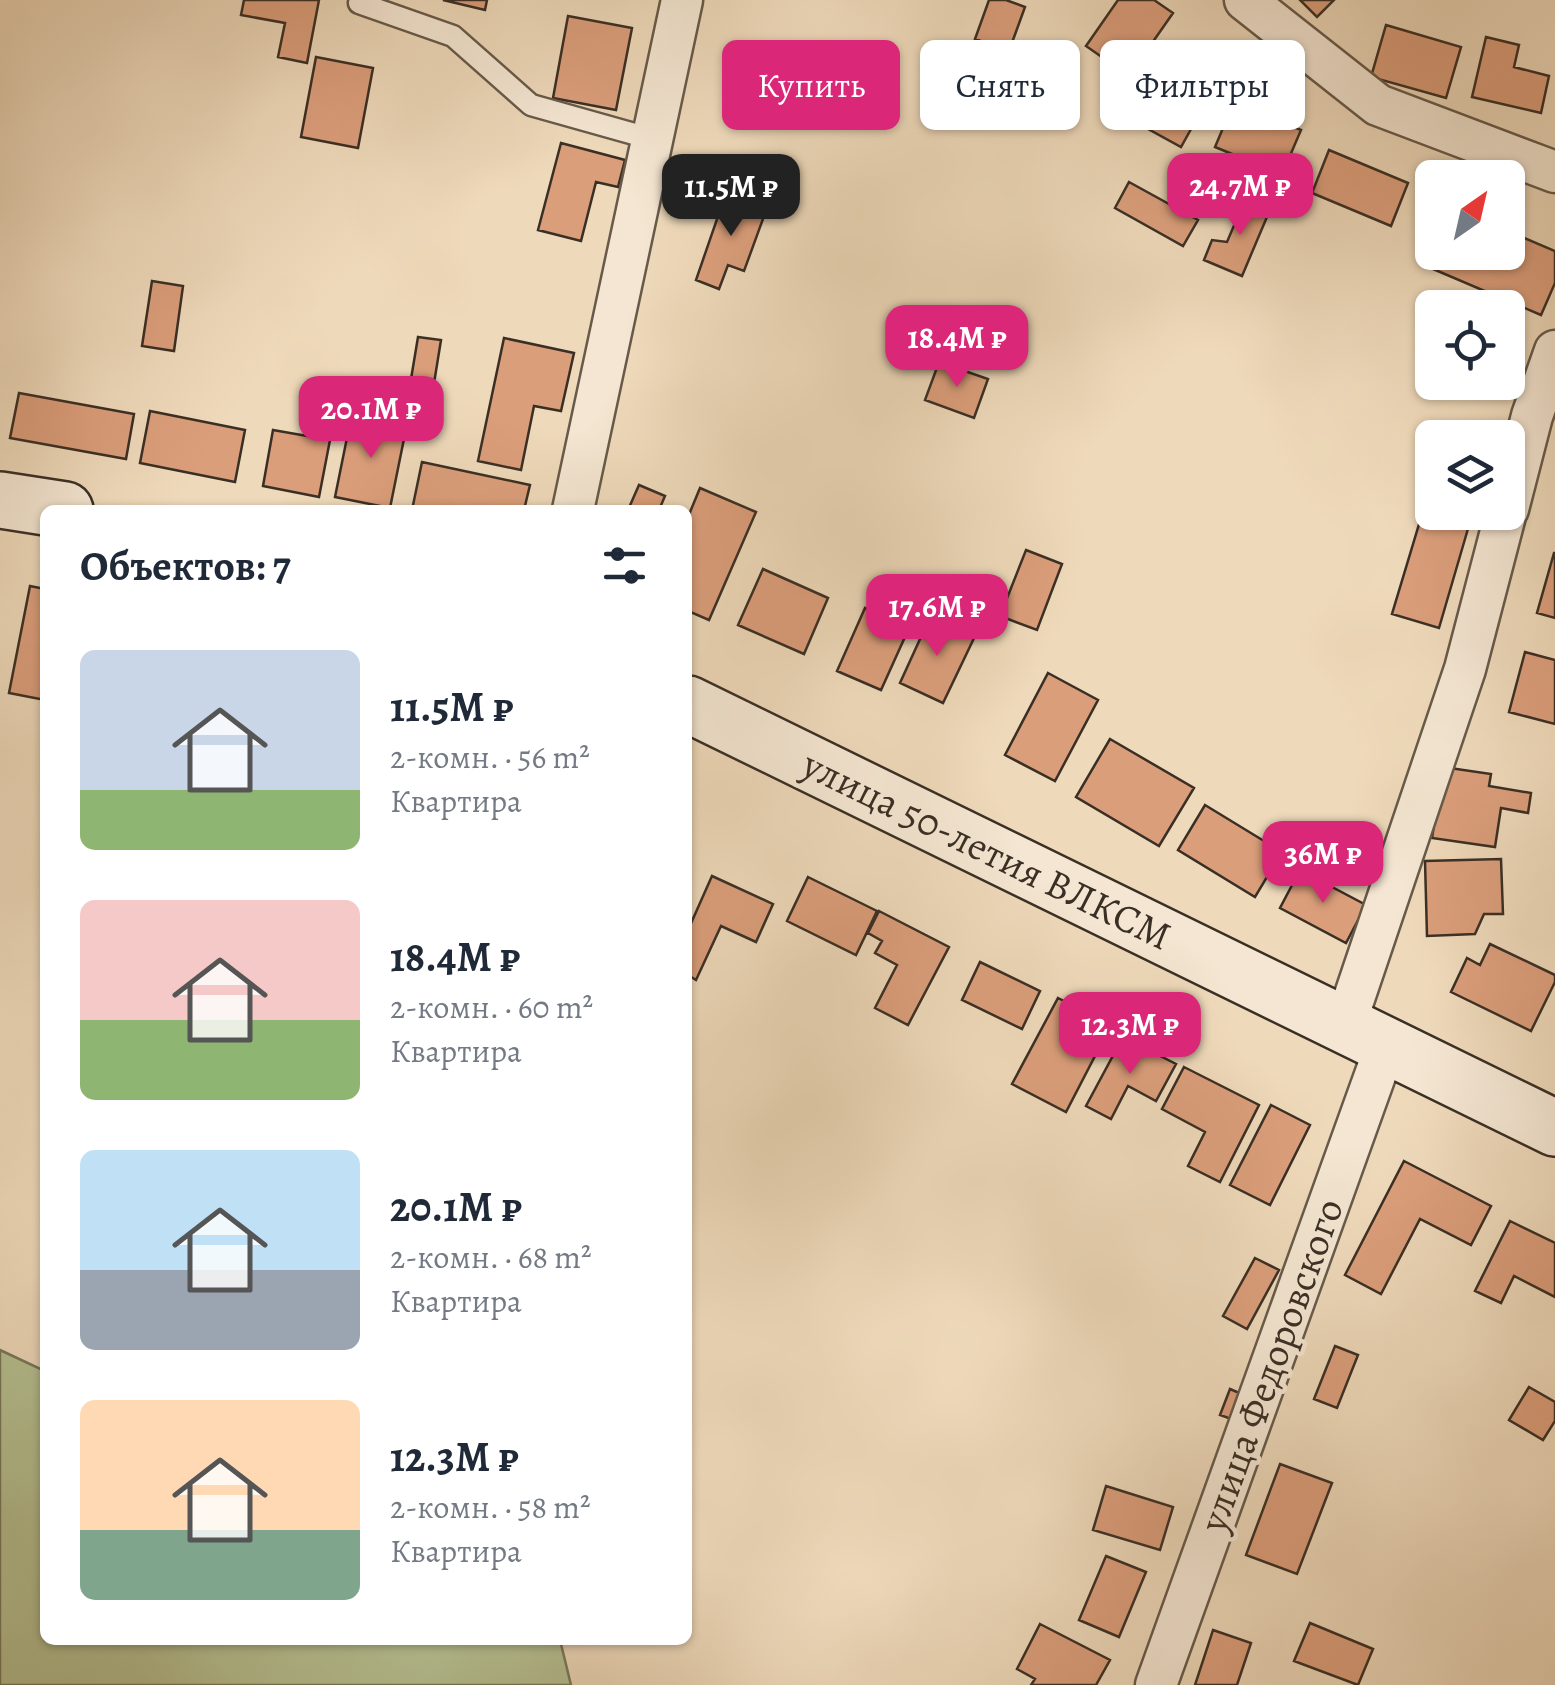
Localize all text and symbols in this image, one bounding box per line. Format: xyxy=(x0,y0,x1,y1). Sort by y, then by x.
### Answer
chip: Купить xyxy=(722,40,900,130)
chip: Снять xyxy=(920,40,1080,130)
chip: Фильтры xyxy=(1100,40,1305,130)
pin: 24.7M ₽ xyxy=(1148,153,1332,238)
pin: 11.5M ₽ xyxy=(639,154,823,239)
north arrow xyxy=(1415,160,1525,270)
map controls xyxy=(1415,160,1525,530)
text: 24.7M ₽ xyxy=(1189,163,1291,207)
text: 11.5M ₽ xyxy=(684,164,778,208)
button: locate xyxy=(1415,290,1525,400)
pin: 18.4M ₽ xyxy=(865,305,1049,390)
text: 18.4M ₽ xyxy=(907,315,1007,359)
pin: 20.1M ₽ xyxy=(279,376,463,461)
text: 20.1M ₽ xyxy=(321,386,421,430)
button: layers xyxy=(1415,420,1525,530)
text: Объектов: 7 xyxy=(80,537,291,594)
icon: filters xyxy=(597,538,652,593)
pin: 17.6M ₽ xyxy=(845,574,1029,659)
text: 17.6M ₽ xyxy=(888,584,986,628)
text: 11.5M ₽ xyxy=(390,678,514,735)
icon: home xyxy=(160,690,280,810)
text: 2-комн. · 56 m² xyxy=(390,735,590,779)
street label: улица 50-летия ВЛКСМ xyxy=(793,736,1181,963)
text: Квартира xyxy=(390,779,522,823)
pin: 36M ₽ xyxy=(1253,821,1393,906)
text: 36M ₽ xyxy=(1284,831,1362,875)
text: 18.4M ₽ xyxy=(390,928,520,985)
icon: home xyxy=(160,940,280,1060)
text: 2-комн. · 60 m² xyxy=(390,985,593,1029)
pin: 12.3M ₽ xyxy=(1038,992,1222,1077)
text: 12.3M ₽ xyxy=(1081,1002,1179,1046)
text: Квартира xyxy=(390,1029,522,1073)
text: 20.1M ₽ xyxy=(390,1178,522,1235)
icon: home xyxy=(160,1190,280,1310)
street label: улица Федоровского xyxy=(1185,1191,1357,1540)
text: 2-комн. · 68 m² xyxy=(390,1235,592,1279)
text: Квартира xyxy=(390,1279,522,1323)
text: 12.3M ₽ xyxy=(390,1428,519,1485)
icon: home xyxy=(160,1440,280,1560)
text: 2-комн. · 58 m² xyxy=(390,1485,590,1529)
text: Квартира xyxy=(390,1529,522,1573)

